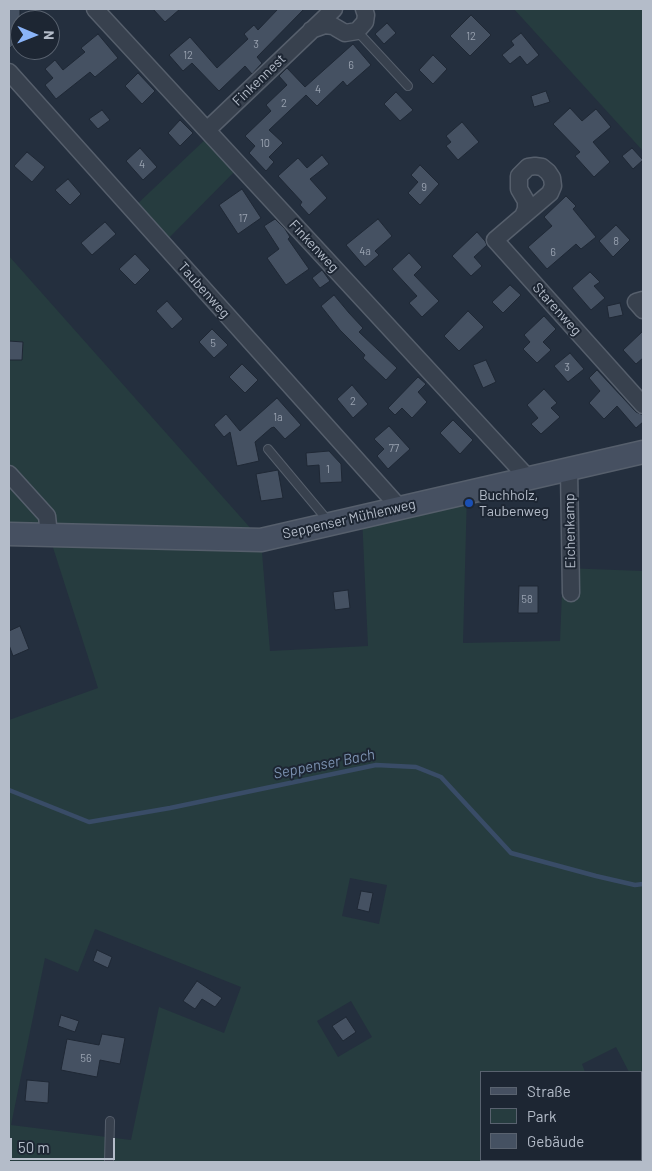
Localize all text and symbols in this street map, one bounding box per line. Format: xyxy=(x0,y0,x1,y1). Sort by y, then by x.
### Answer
north arrow xyxy=(10,10,60,60)
house number: 12 xyxy=(466,29,476,43)
text: N xyxy=(41,30,58,40)
house number: 3 xyxy=(253,37,259,51)
house number: 12 xyxy=(183,48,193,62)
street label: Finkennest xyxy=(229,51,289,109)
house number: 6 xyxy=(348,58,354,72)
house number: 4 xyxy=(315,82,321,96)
house number: 2 xyxy=(281,96,287,110)
house number: 10 xyxy=(260,136,270,150)
house number: 4 xyxy=(139,157,145,171)
house number: 9 xyxy=(421,180,427,194)
house number: 17 xyxy=(238,211,248,225)
street label: Finkenweg xyxy=(286,216,342,276)
house number: 8 xyxy=(613,234,619,248)
house number: 4a xyxy=(359,244,371,258)
house number: 6 xyxy=(550,245,556,259)
street label: Taubenweg xyxy=(174,258,234,322)
street label: Starenweg xyxy=(529,279,585,339)
house number: 5 xyxy=(210,336,216,350)
house number: 3 xyxy=(564,360,570,374)
house number: 2 xyxy=(350,394,356,408)
house number: 1a xyxy=(273,410,283,424)
house number: 77 xyxy=(389,441,399,455)
house number: 1 xyxy=(326,462,330,476)
place label: Buchholz, Taubenweg xyxy=(479,487,549,520)
street label: Eichenkamp xyxy=(561,493,579,569)
street label: Seppenser Mühlenweg xyxy=(281,496,417,542)
marker: Buchholz, Taubenweg xyxy=(463,497,475,509)
house number: 58 xyxy=(521,592,533,606)
water label: Seppenser Bach xyxy=(272,745,376,783)
house number: 56 xyxy=(80,1051,92,1065)
legend xyxy=(480,1071,642,1161)
text: Straße xyxy=(527,1082,571,1100)
text: Park xyxy=(527,1107,556,1125)
scale bar xyxy=(12,1128,118,1160)
text: Gebäude xyxy=(527,1132,584,1150)
text: 50 m xyxy=(18,1138,50,1156)

